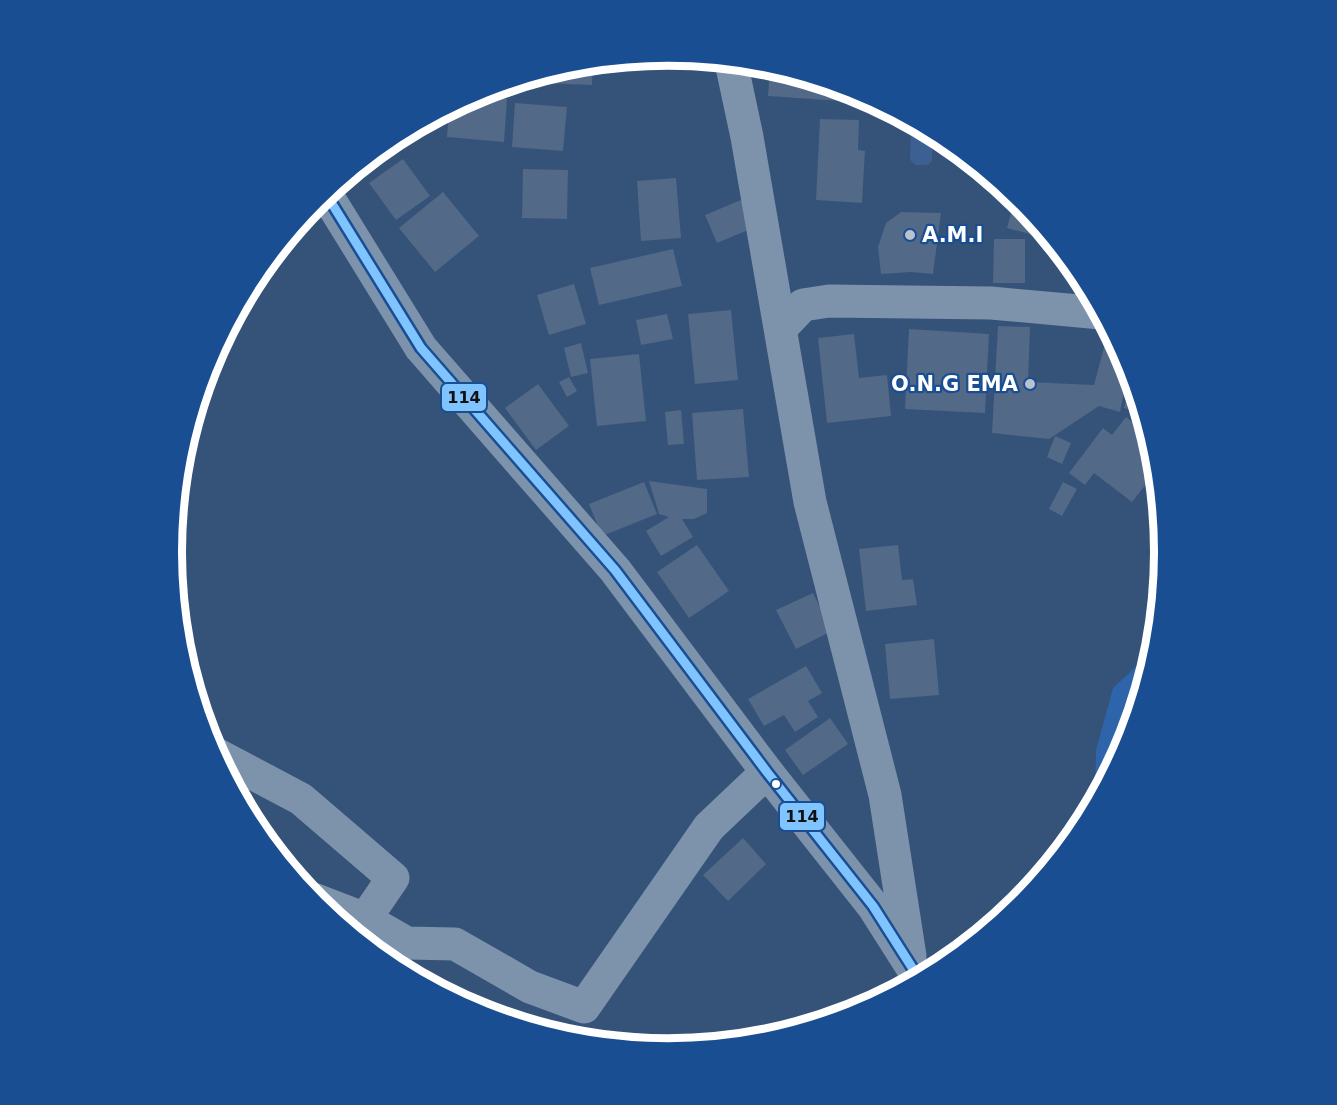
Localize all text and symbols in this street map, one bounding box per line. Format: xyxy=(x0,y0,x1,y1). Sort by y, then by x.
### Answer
place label: A.M.I xyxy=(922,223,983,247)
marker: A.M.I xyxy=(903,228,917,242)
place label: O.N.G EMA xyxy=(891,372,1019,396)
marker: O.N.G EMA xyxy=(1023,377,1037,391)
line badge: 114 xyxy=(441,383,487,412)
text: 114 xyxy=(447,388,481,407)
unlabelled marker xyxy=(770,778,782,790)
line badge: 114 xyxy=(779,802,825,831)
text: 114 xyxy=(785,807,819,826)

